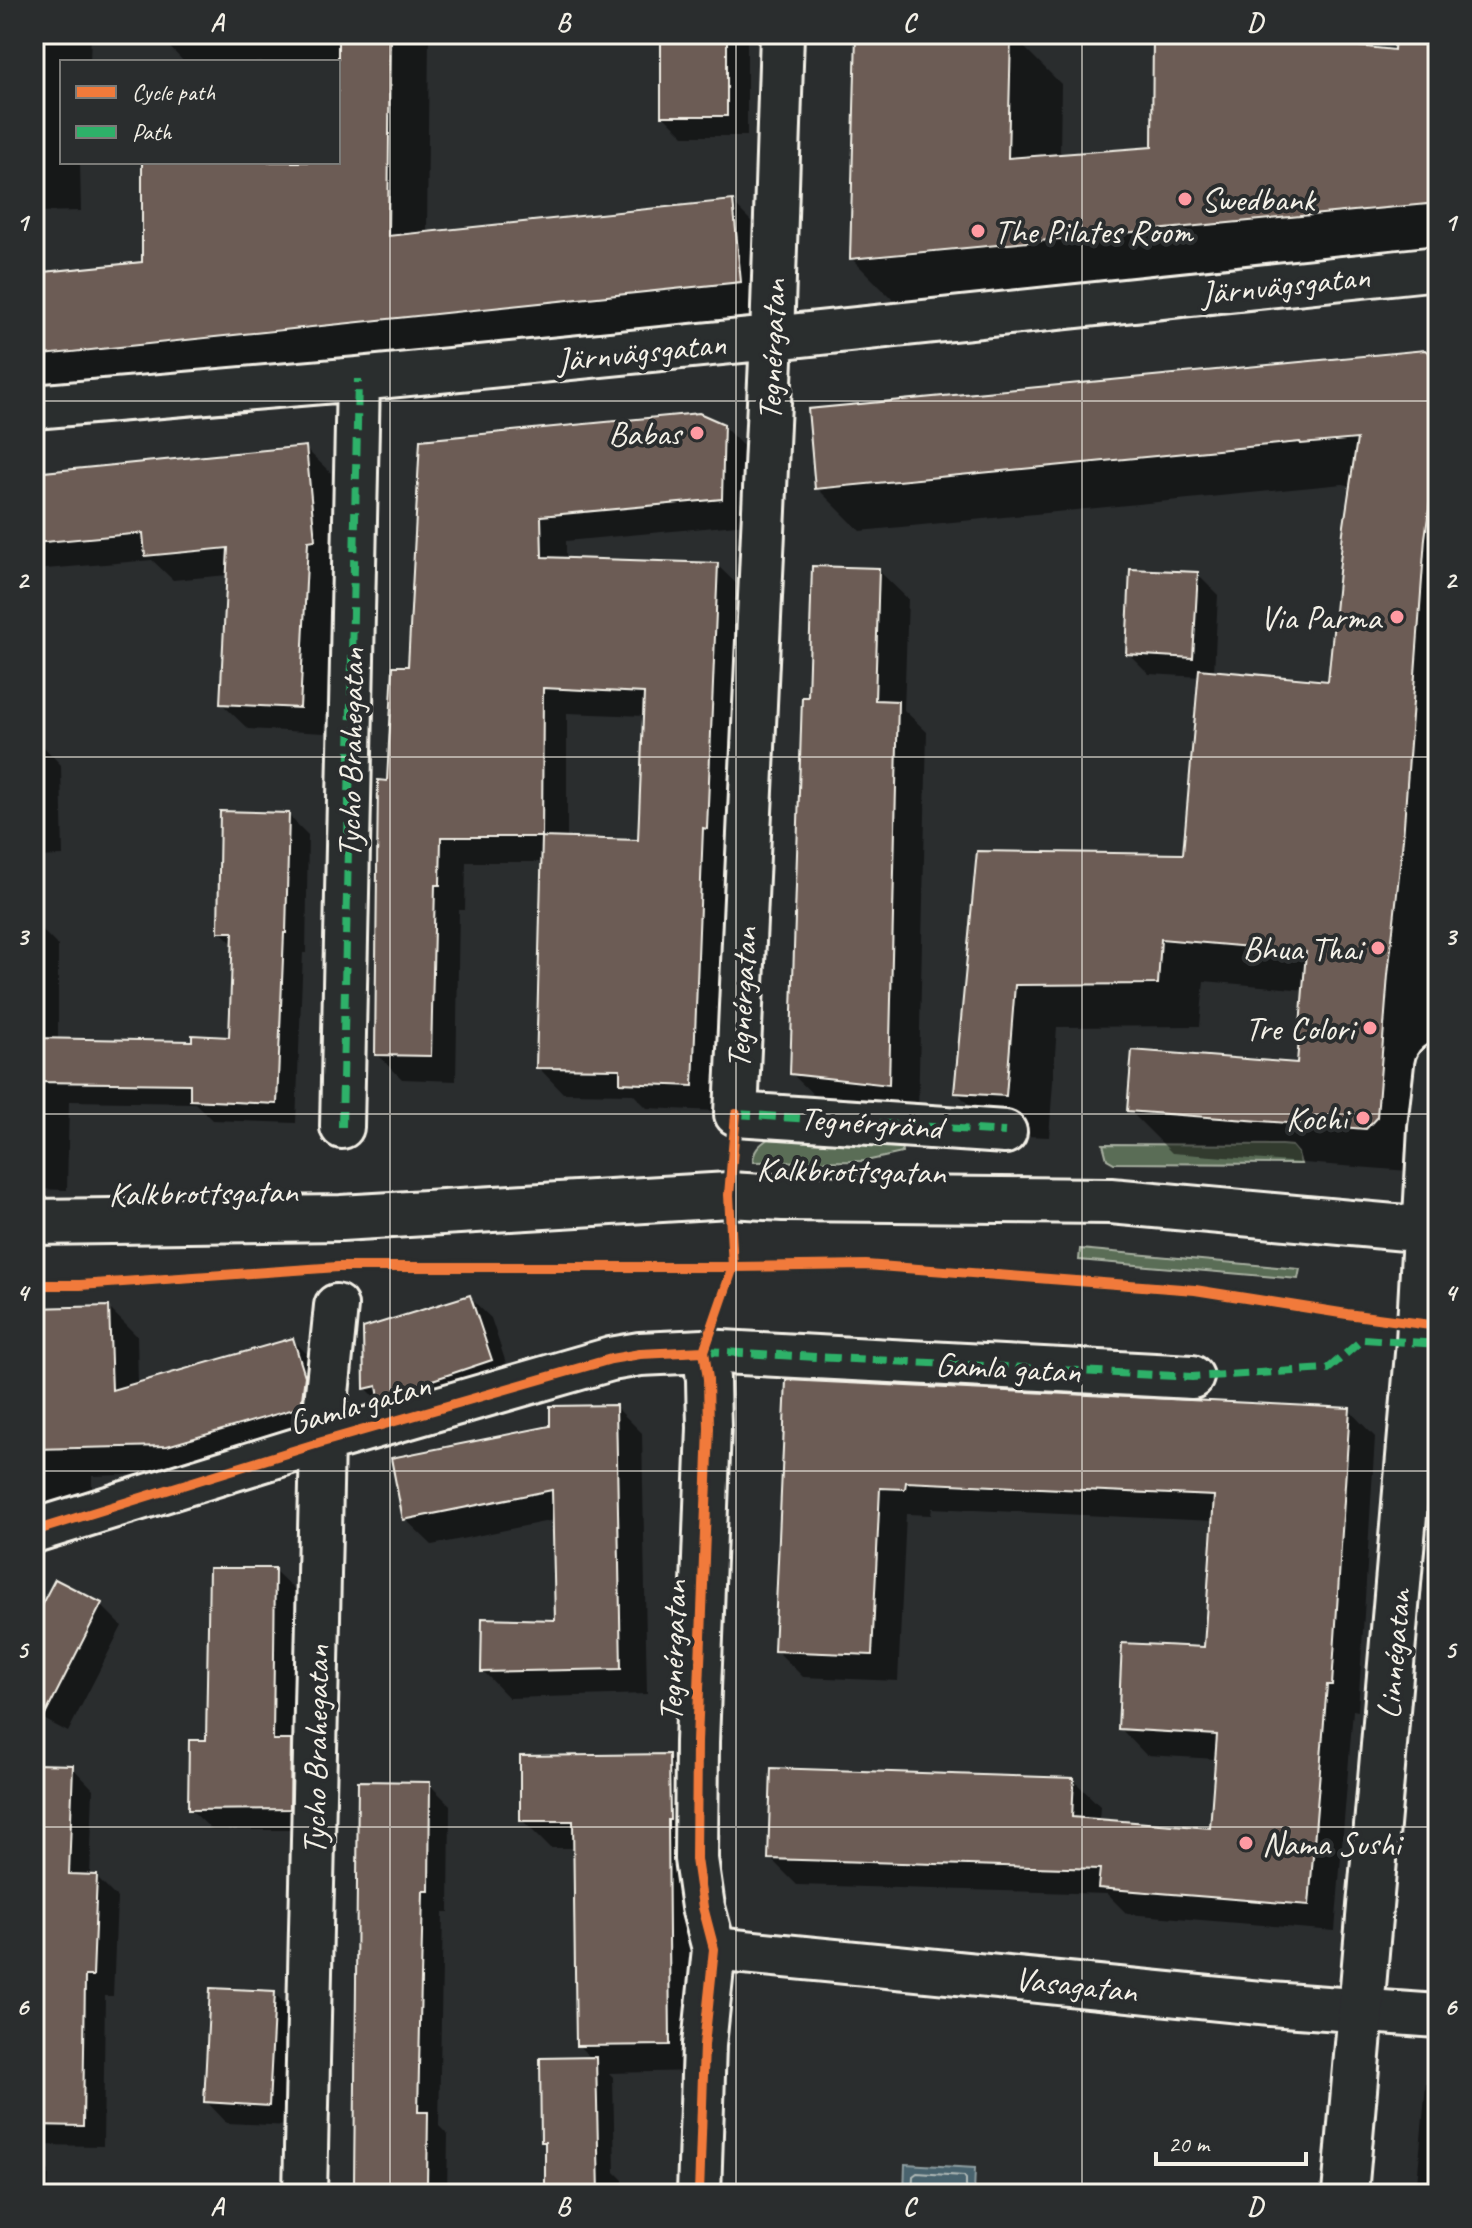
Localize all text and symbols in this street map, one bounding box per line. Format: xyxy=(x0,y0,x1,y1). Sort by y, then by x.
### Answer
text: A xyxy=(210,6,225,39)
text: B xyxy=(556,6,572,39)
text: C xyxy=(903,6,919,39)
text: D xyxy=(1247,6,1265,39)
legend xyxy=(60,60,340,164)
text: Cycle path xyxy=(132,77,216,107)
text: Path xyxy=(132,117,173,147)
place label: Swedbank xyxy=(1201,178,1317,221)
marker: Swedbank xyxy=(1176,190,1194,208)
text: 1 xyxy=(16,206,31,239)
text: 1 xyxy=(1444,206,1459,239)
place label: The Pilates Room xyxy=(994,210,1194,253)
marker: The Pilates Room xyxy=(969,222,987,240)
street label: Järnvägsgatan xyxy=(1196,254,1372,315)
street label: Tegnérgatan xyxy=(748,277,796,421)
street label: Järnvägsgatan xyxy=(552,321,728,382)
place label: Babas xyxy=(608,412,683,455)
marker: Babas xyxy=(688,424,706,442)
text: 2 xyxy=(16,563,30,596)
text: 2 xyxy=(1444,563,1458,596)
place label: Via Parma xyxy=(1260,596,1383,639)
marker: Via Parma xyxy=(1388,608,1406,626)
street label: Tycho Brahegatan xyxy=(327,647,374,858)
text: 3 xyxy=(16,920,30,953)
text: 3 xyxy=(1444,920,1458,953)
street label: Tegnérgatan xyxy=(716,925,767,1070)
place label: Bhua Thai xyxy=(1243,927,1366,970)
marker: Bhua Thai xyxy=(1369,939,1387,957)
place label: Tre Colori xyxy=(1245,1007,1358,1050)
marker: Tre Colori xyxy=(1361,1019,1379,1037)
street label: Tegnérgränd xyxy=(799,1096,949,1149)
place label: Kochi xyxy=(1286,1097,1351,1140)
marker: Kochi xyxy=(1354,1109,1372,1127)
street label: Kalkbrottsgatan xyxy=(756,1147,948,1194)
street label: Kalkbrottsgatan xyxy=(108,1169,300,1216)
text: 4 xyxy=(16,1276,31,1309)
text: 4 xyxy=(1444,1276,1459,1309)
street label: Gamla gatan xyxy=(934,1342,1082,1393)
street label: Gamla gatan xyxy=(283,1363,436,1444)
street label: Tegnérgatan xyxy=(649,1578,697,1722)
street label: Linnégatan xyxy=(1366,1586,1421,1721)
text: 5 xyxy=(16,1633,30,1666)
text: 5 xyxy=(1444,1633,1458,1666)
street label: Tycho Brahegatan xyxy=(292,1644,339,1855)
place label: Nama Sushi xyxy=(1262,1822,1404,1865)
marker: Nama Sushi xyxy=(1237,1834,1255,1852)
street label: Vasagatan xyxy=(1013,1957,1141,2012)
text: 6 xyxy=(16,1990,30,2023)
text: 6 xyxy=(1444,1990,1458,2023)
scale bar xyxy=(1156,2116,1306,2166)
text: 20 m xyxy=(1168,2129,1211,2159)
text: A xyxy=(210,2190,225,2223)
text: B xyxy=(556,2190,572,2223)
text: C xyxy=(903,2190,919,2223)
text: D xyxy=(1247,2190,1265,2223)

